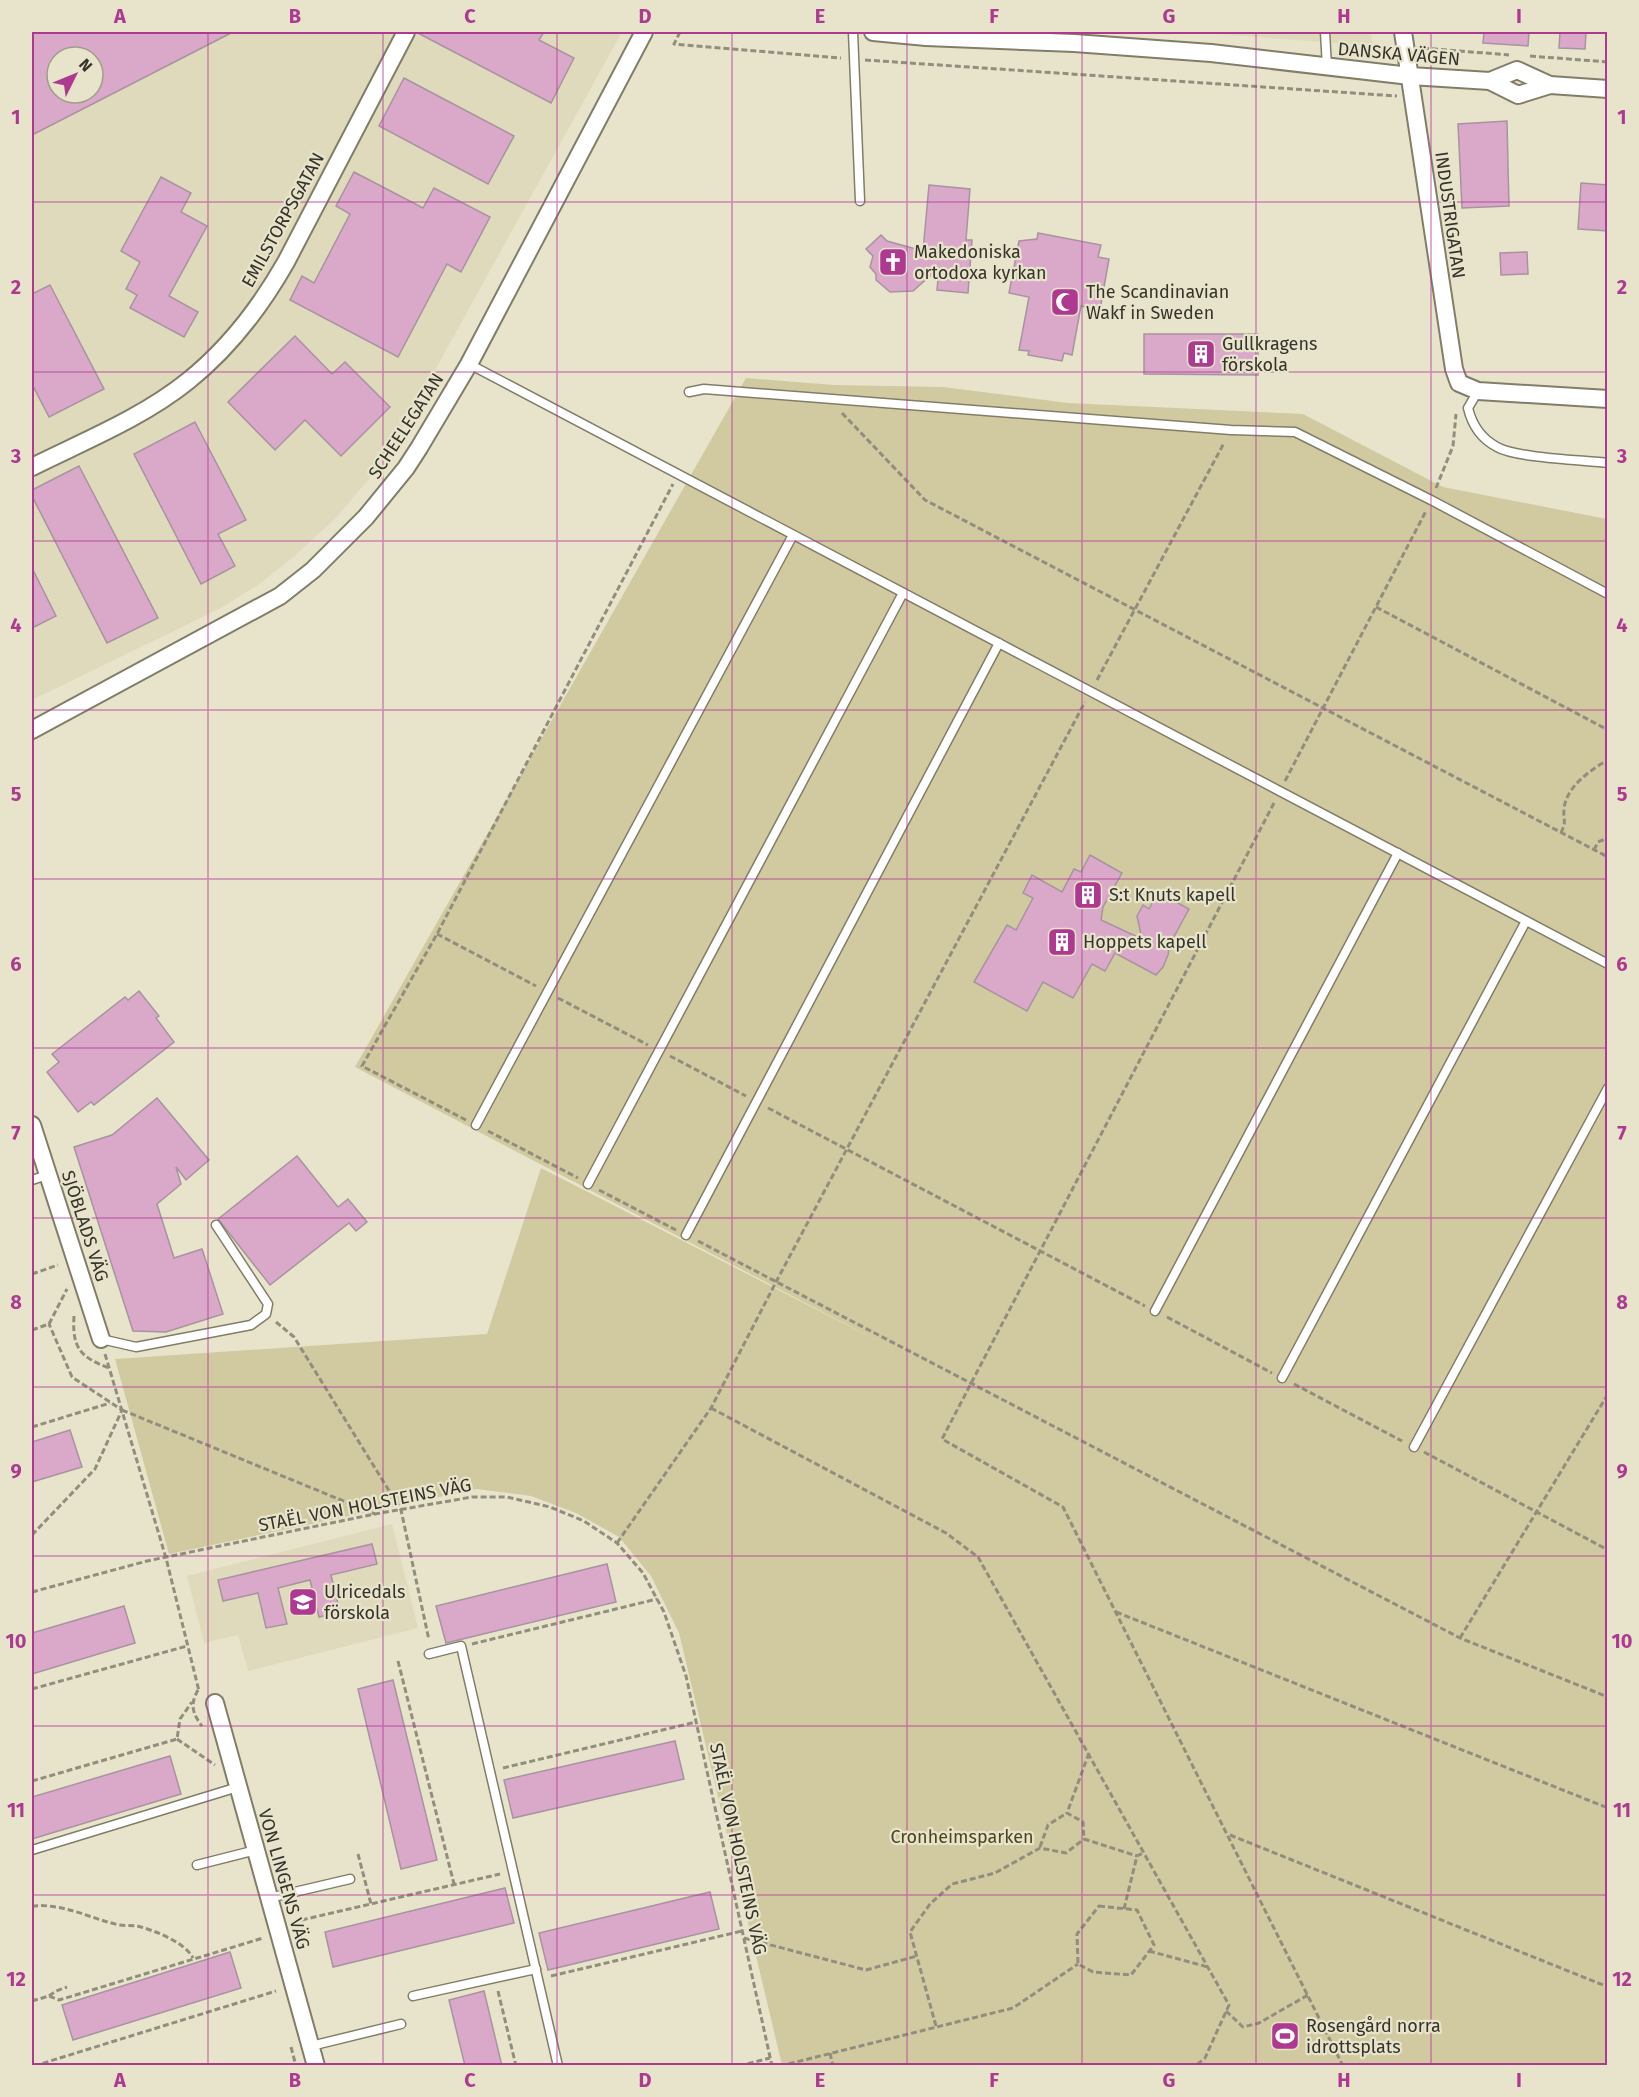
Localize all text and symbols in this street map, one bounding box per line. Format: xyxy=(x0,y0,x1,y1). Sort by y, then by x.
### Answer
text: A xyxy=(113,4,127,28)
text: B xyxy=(289,4,301,28)
text: C xyxy=(464,4,476,28)
text: D xyxy=(638,4,652,28)
text: E xyxy=(815,4,825,28)
text: F xyxy=(989,4,999,28)
text: G xyxy=(1163,4,1175,28)
text: H xyxy=(1337,4,1351,28)
text: I xyxy=(1516,4,1522,28)
street label: DANSKA VÄGEN xyxy=(1337,38,1461,70)
north arrow xyxy=(45,45,105,105)
text: N xyxy=(75,55,96,75)
text: 1 xyxy=(11,105,21,129)
text: 1 xyxy=(1617,105,1627,129)
street label: EMILSTORPSGATAN xyxy=(237,149,329,291)
street label: INDUSTRIGATAN xyxy=(1430,150,1470,280)
place label: Makedoniska ortodoxa kyrkan xyxy=(914,241,1047,284)
church icon: Makedoniska ortodoxa kyrkan xyxy=(877,246,909,278)
text: 2 xyxy=(11,275,21,299)
text: 2 xyxy=(1617,275,1627,299)
place label: The Scandinavian Wakf in Sweden xyxy=(1086,281,1229,324)
mosque icon: The Scandinavian Wakf in Sweden xyxy=(1049,286,1081,318)
place label: Gullkragens förskola xyxy=(1222,333,1317,376)
building icon: Gullkragens förskola xyxy=(1185,338,1217,370)
street label: SCHEELEGATAN xyxy=(364,369,448,483)
text: 3 xyxy=(10,444,21,468)
text: 3 xyxy=(1616,444,1627,468)
text: 4 xyxy=(10,613,22,637)
text: 4 xyxy=(1616,613,1628,637)
text: 5 xyxy=(11,782,22,806)
text: 5 xyxy=(1617,782,1628,806)
building icon: S:t Knuts kapell xyxy=(1072,879,1104,911)
place label: S:t Knuts kapell xyxy=(1109,884,1236,906)
building icon: Hoppets kapell xyxy=(1046,926,1078,958)
place label: Hoppets kapell xyxy=(1083,931,1206,953)
text: 6 xyxy=(10,952,22,976)
text: 6 xyxy=(1616,952,1628,976)
text: 7 xyxy=(11,1121,21,1145)
text: 7 xyxy=(1617,1121,1627,1145)
street label: SJÖBLADS VÄG xyxy=(57,1168,113,1284)
text: 8 xyxy=(10,1290,22,1314)
text: 8 xyxy=(1616,1290,1628,1314)
text: 9 xyxy=(10,1459,22,1483)
text: 9 xyxy=(1616,1459,1628,1483)
street label: STAËL VON HOLSTEINS VÄG xyxy=(257,1474,473,1536)
place label: Ulricedals förskola xyxy=(324,1581,405,1624)
school or university icon: Ulricedals förskola xyxy=(287,1586,319,1618)
text: 10 xyxy=(6,1629,26,1653)
text: 10 xyxy=(1612,1629,1632,1653)
street label: STAËL VON HOLSTEINS VÄG xyxy=(705,1741,771,1957)
text: 11 xyxy=(7,1798,25,1822)
text: 11 xyxy=(1613,1798,1631,1822)
street label: VON LINGENS VÄG xyxy=(253,1806,315,1952)
park label: Cronheimsparken xyxy=(890,1826,1034,1848)
text: 12 xyxy=(6,1967,26,1991)
text: 12 xyxy=(1612,1967,1632,1991)
place label: Rosengård norra idrottsplats xyxy=(1306,2015,1441,2058)
sports icon: Rosengård norra idrottsplats xyxy=(1269,2020,1301,2052)
text: A xyxy=(113,2068,127,2092)
text: B xyxy=(289,2068,301,2092)
text: C xyxy=(464,2068,476,2092)
text: D xyxy=(638,2068,652,2092)
text: E xyxy=(815,2068,825,2092)
text: F xyxy=(989,2068,999,2092)
text: G xyxy=(1163,2068,1175,2092)
text: H xyxy=(1337,2068,1351,2092)
text: I xyxy=(1516,2068,1522,2092)

